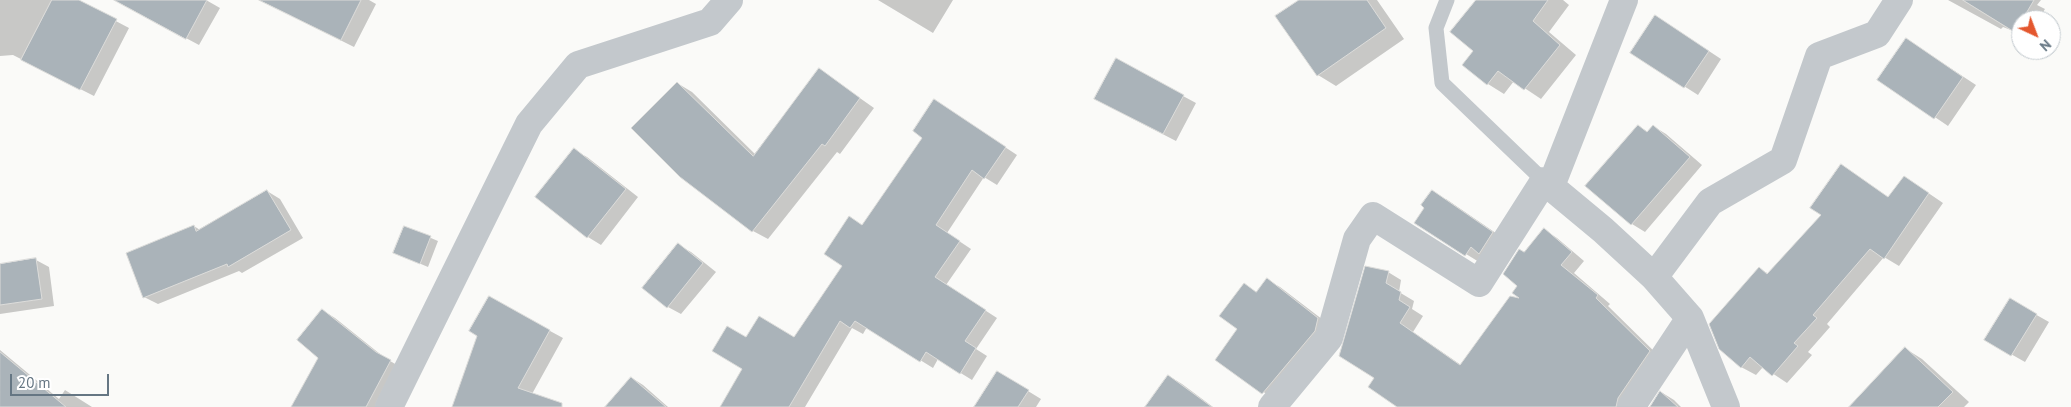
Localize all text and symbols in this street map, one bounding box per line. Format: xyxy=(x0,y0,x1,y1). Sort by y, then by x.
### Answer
north arrow xyxy=(2011,10,2061,60)
text: N xyxy=(2036,36,2055,55)
scale bar xyxy=(12,364,111,396)
text: 20 m xyxy=(18,373,51,392)

